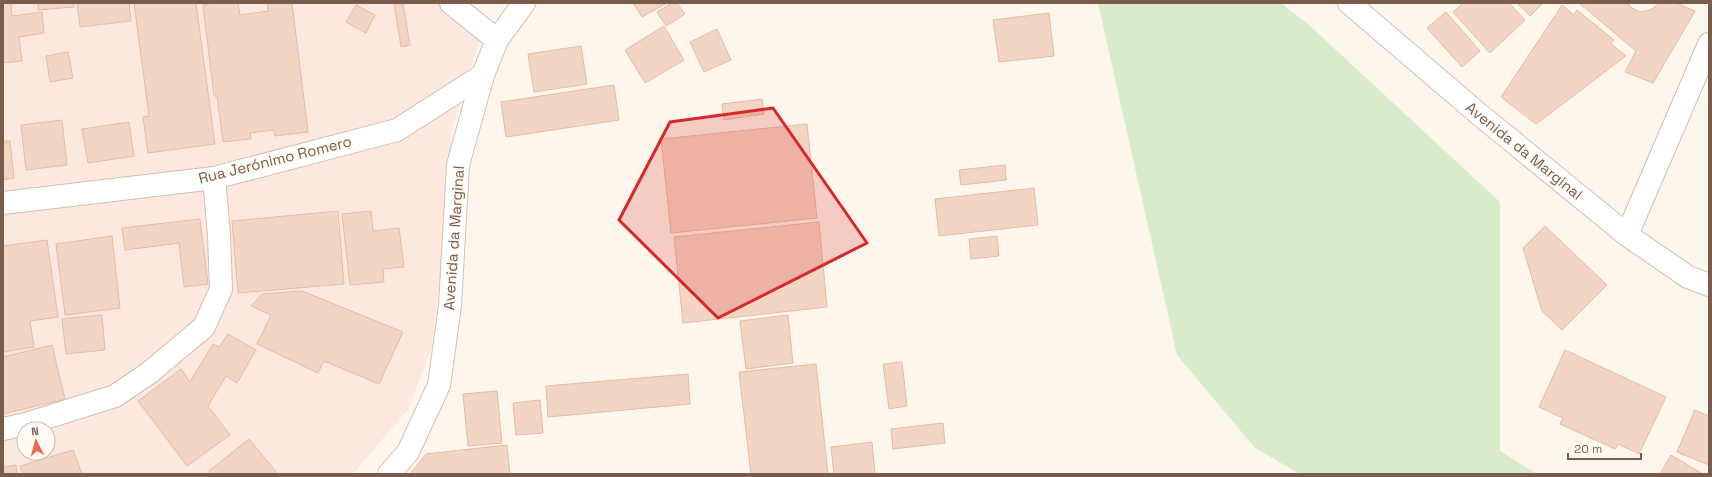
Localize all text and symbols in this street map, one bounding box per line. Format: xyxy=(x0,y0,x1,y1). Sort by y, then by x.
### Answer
street label: Avenida da Marginal xyxy=(1462,98,1587,204)
street label: Rua Jerónimo Romero xyxy=(196,131,353,188)
street label: Avenida da Marginal xyxy=(439,165,468,311)
north arrow xyxy=(16,421,56,461)
text: N xyxy=(31,424,39,438)
scale bar xyxy=(1568,435,1641,461)
text: 20 m xyxy=(1574,441,1602,457)

